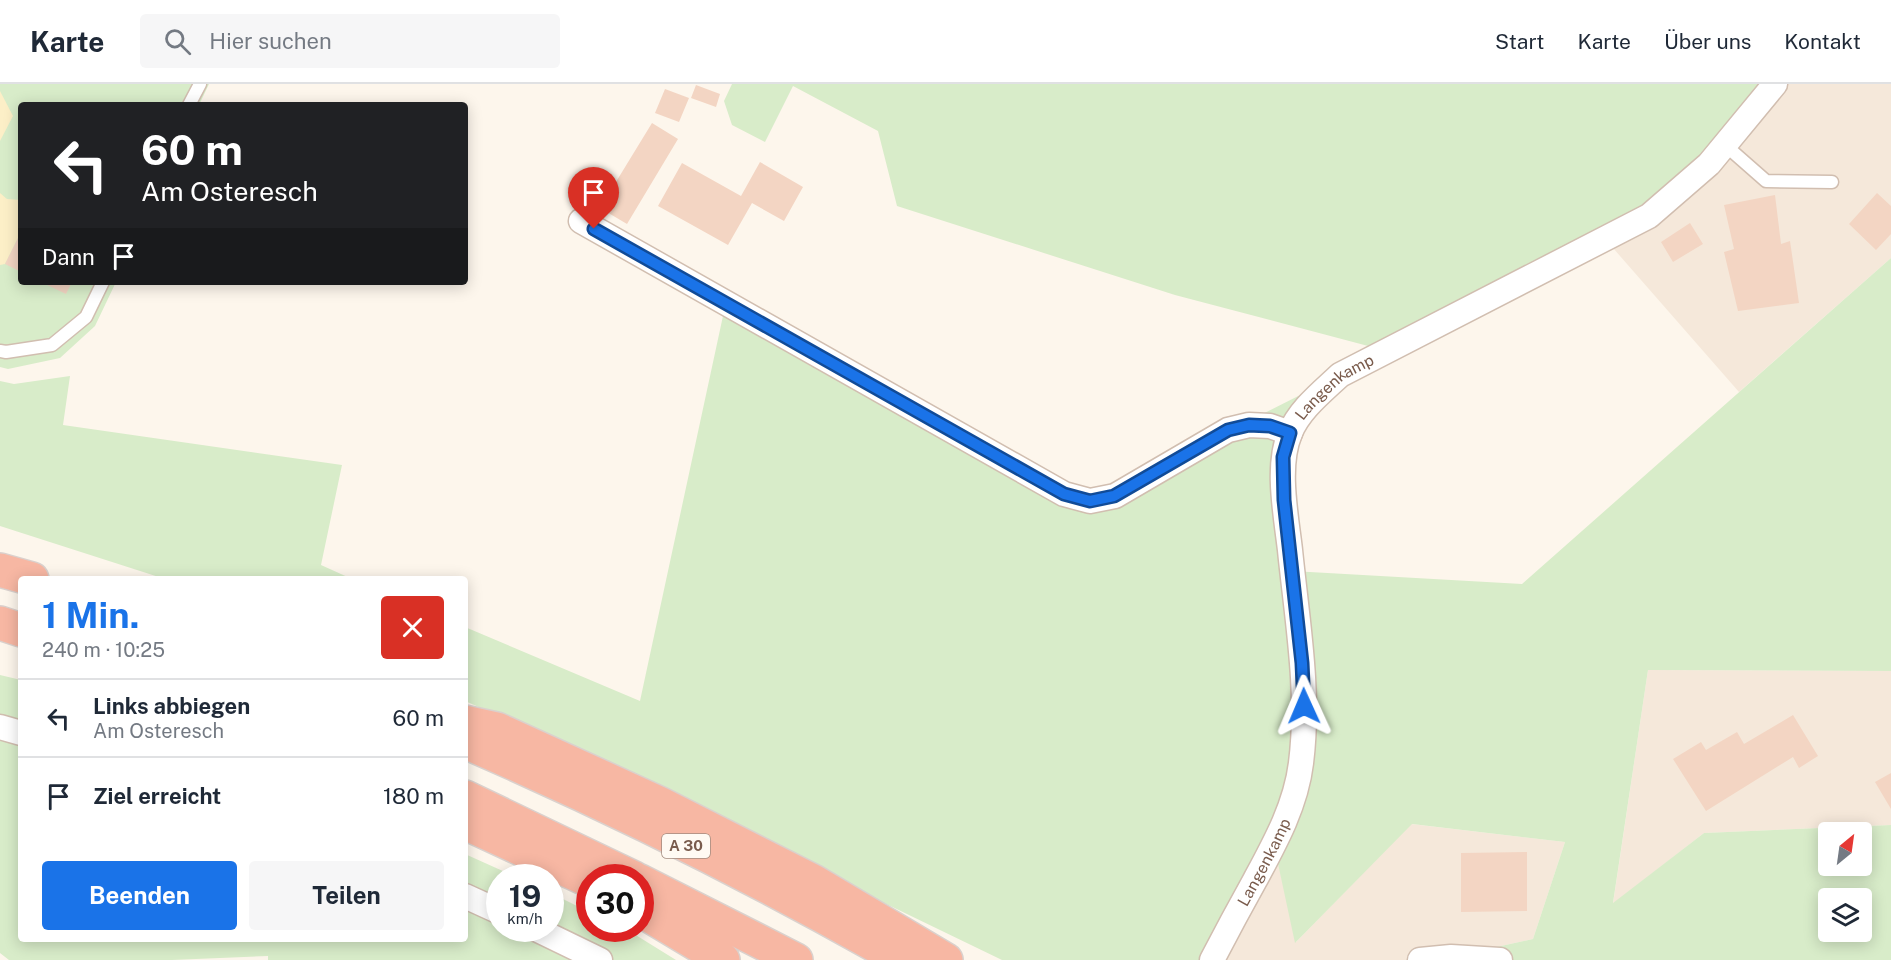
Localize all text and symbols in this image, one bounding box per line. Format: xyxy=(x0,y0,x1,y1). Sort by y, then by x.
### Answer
search box xyxy=(140,14,560,68)
text: Karte xyxy=(30,25,104,58)
icon: search xyxy=(161,25,194,58)
text: Hier suchen xyxy=(209,28,332,54)
text: Start xyxy=(1495,29,1544,54)
text: Karte xyxy=(1577,29,1631,54)
text: Über uns xyxy=(1664,29,1751,54)
text: Kontakt xyxy=(1784,29,1861,54)
text: 60 m xyxy=(141,125,243,174)
icon: left xyxy=(42,126,120,204)
pin xyxy=(568,167,619,229)
text: Am Osteresch xyxy=(141,175,318,207)
icon: arrive xyxy=(577,176,610,209)
icon: arrive xyxy=(107,240,140,273)
text: Dann xyxy=(42,244,95,270)
street label: Langenkamp xyxy=(1291,350,1377,424)
text: 1 Min. xyxy=(42,594,139,636)
button: close xyxy=(381,596,444,659)
text: 240 m · 10:25 xyxy=(42,638,165,662)
position arrow xyxy=(1272,674,1336,738)
text: Links abbiegen xyxy=(93,693,250,719)
icon: left xyxy=(42,702,75,735)
text: 60 m xyxy=(393,705,444,731)
text: Am Osteresch xyxy=(93,719,224,743)
icon: arrive xyxy=(42,780,75,813)
text: Ziel erreicht xyxy=(93,783,221,809)
text: 180 m xyxy=(383,783,444,809)
street label: Langenkamp xyxy=(1234,815,1295,909)
north arrow xyxy=(1818,822,1872,876)
map controls xyxy=(1818,822,1872,942)
road number: A 30 xyxy=(662,834,710,858)
button: Beenden xyxy=(42,861,237,930)
button: Teilen xyxy=(249,861,444,930)
speed limit sign: 30 xyxy=(576,864,654,942)
text: 19 xyxy=(509,878,541,914)
button: layers xyxy=(1818,888,1872,942)
text: km/h xyxy=(507,910,543,927)

